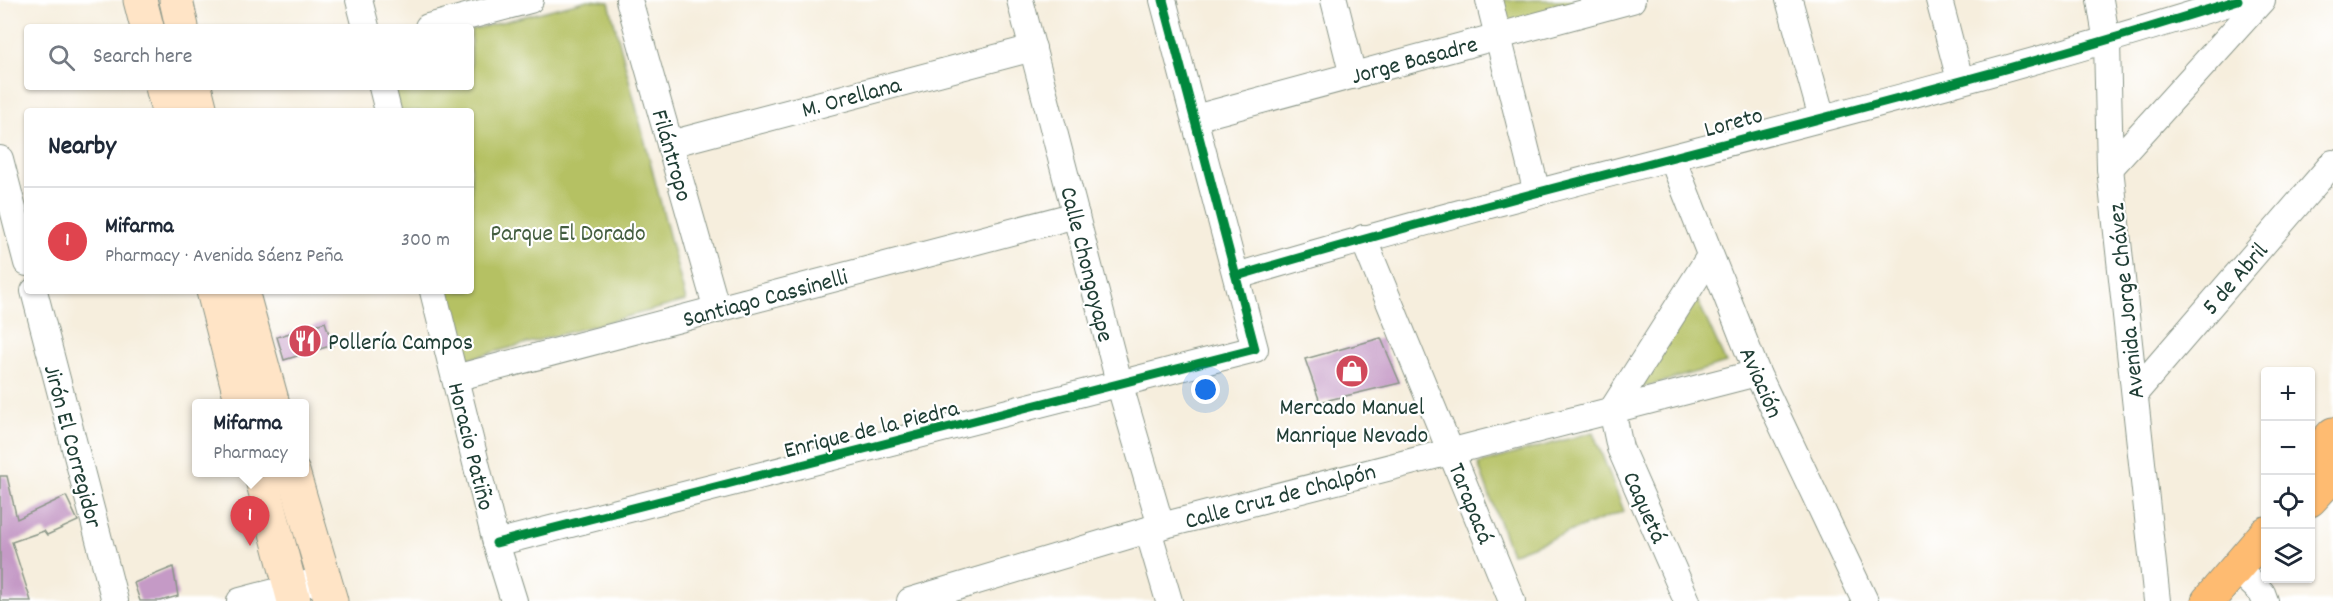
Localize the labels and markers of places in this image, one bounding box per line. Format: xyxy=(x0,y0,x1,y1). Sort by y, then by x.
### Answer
restaurant icon: Pollería Campos xyxy=(287,323,323,359)
place label: Pollería Campos xyxy=(328,327,473,361)
shop icon: Mercado Manuel Manrique Nevado xyxy=(1334,353,1370,389)
place label: Mercado Manuel Manrique Nevado xyxy=(1276,392,1428,454)
pin: 1 xyxy=(230,496,270,546)

